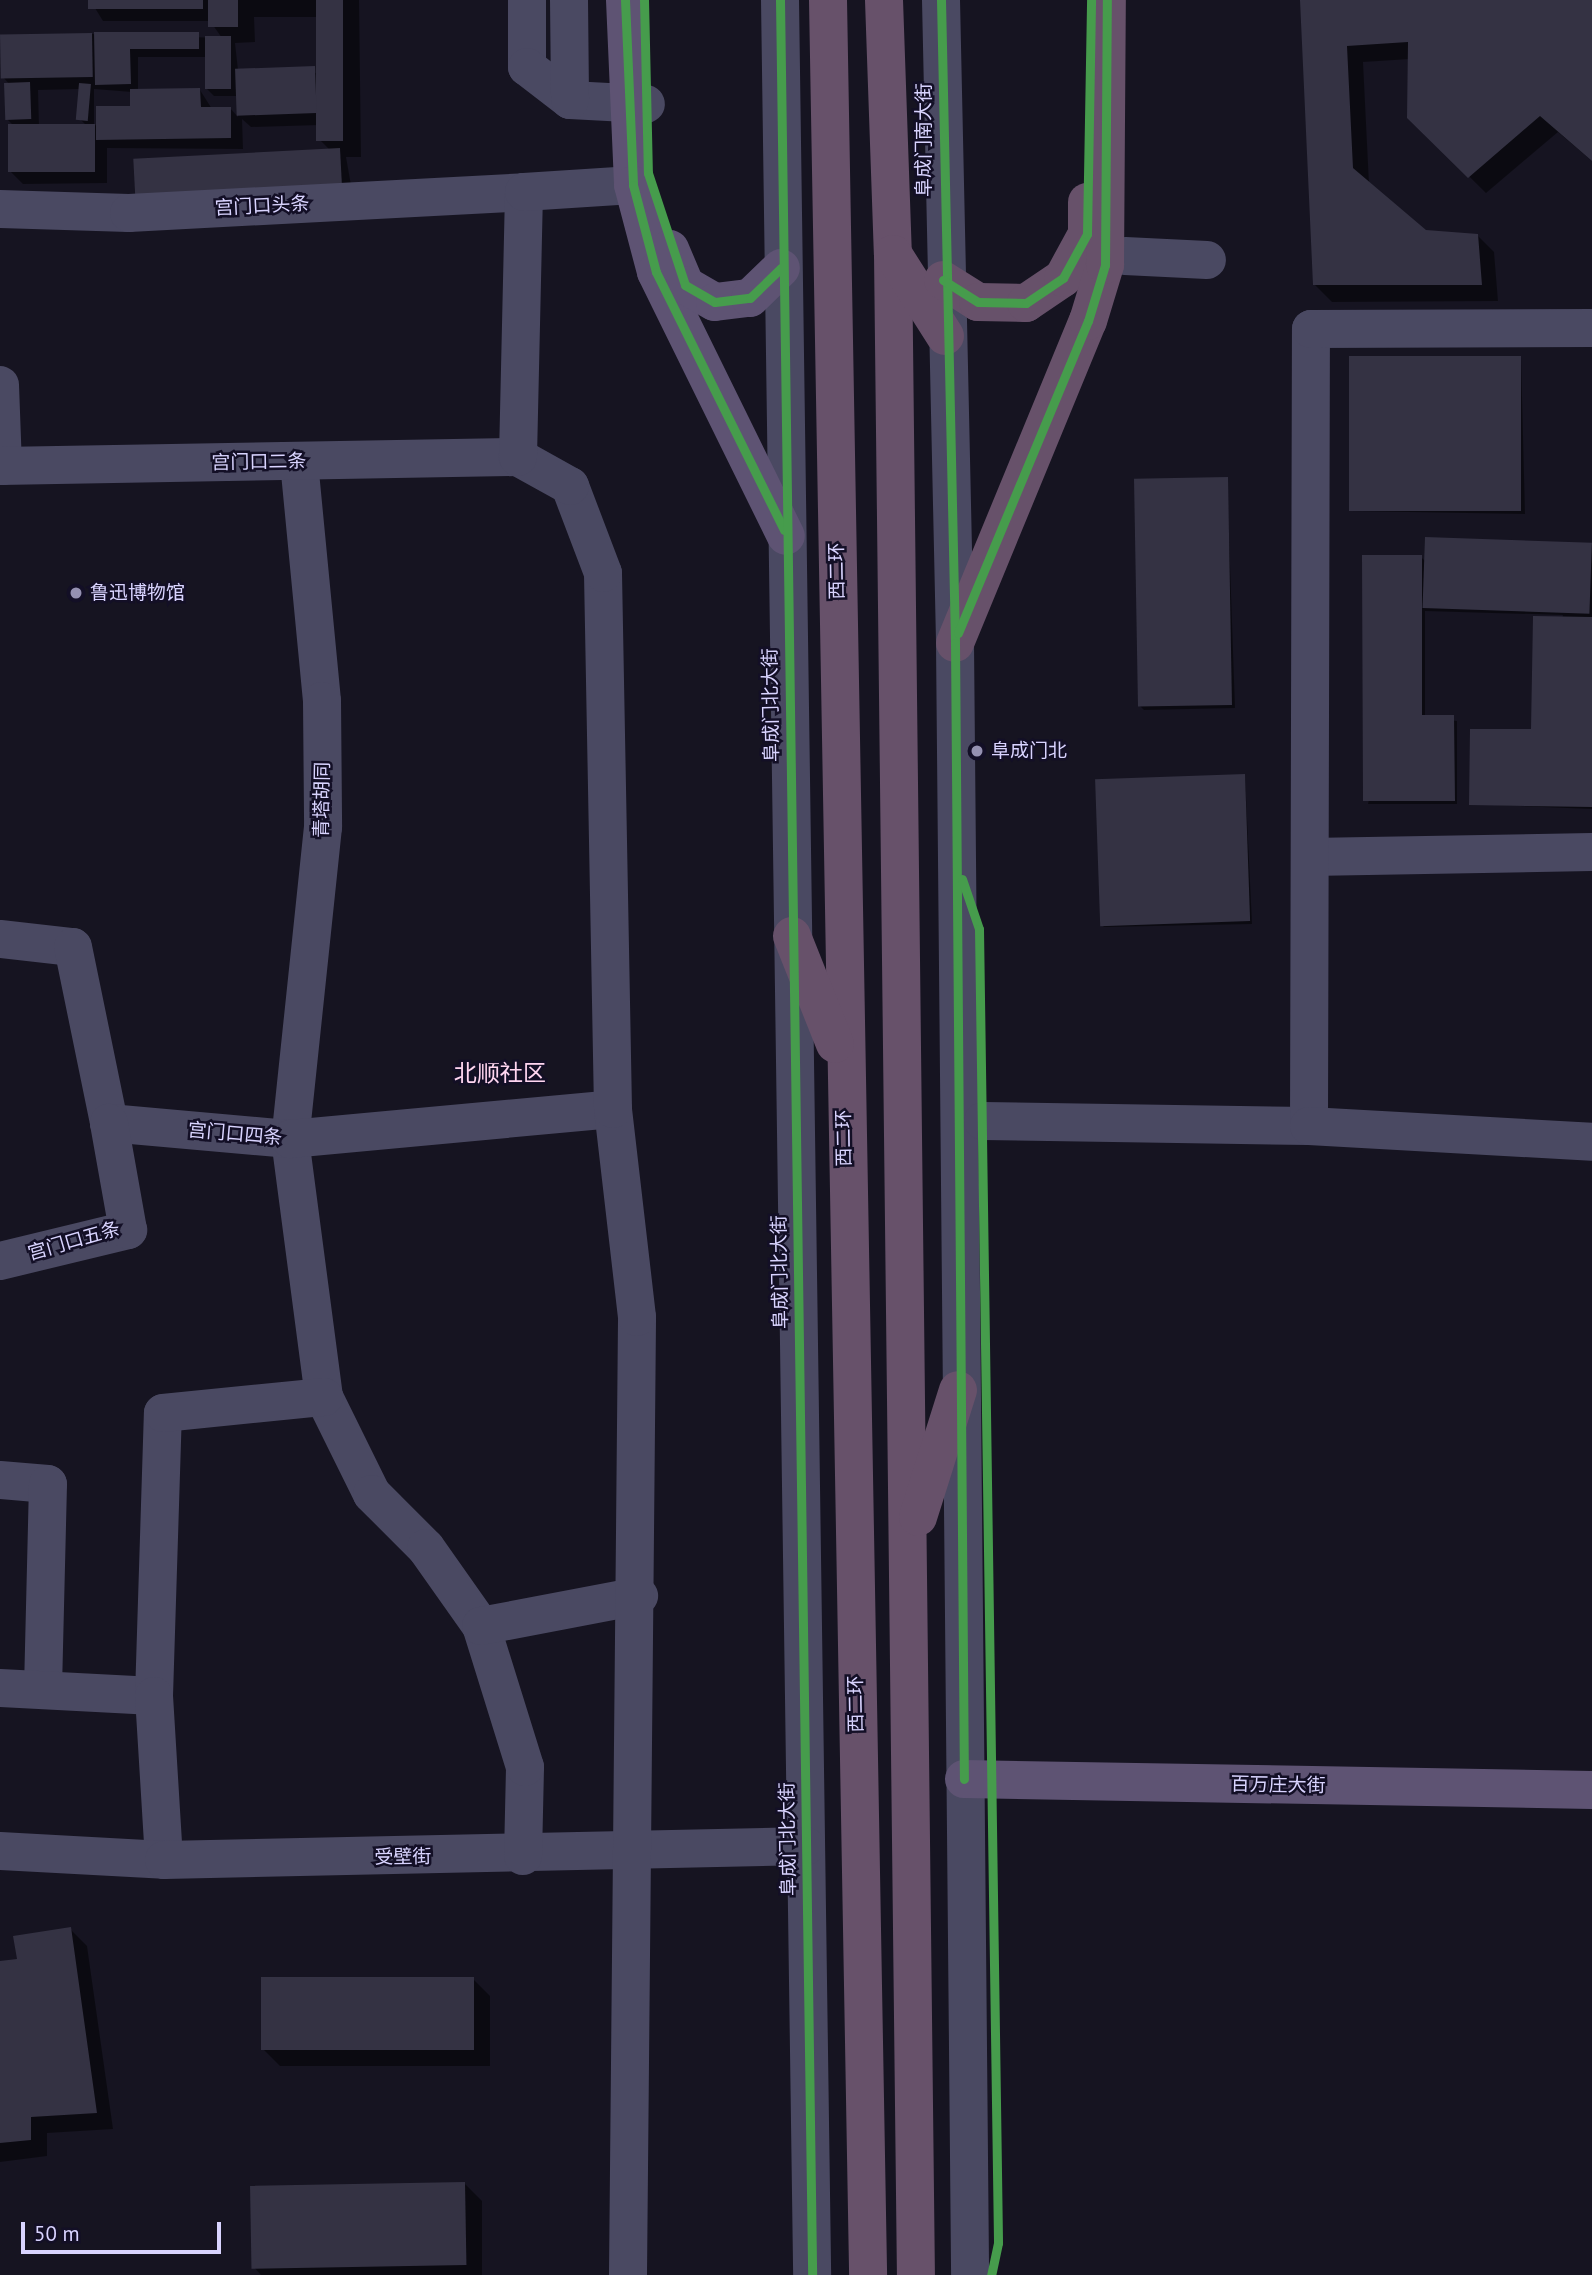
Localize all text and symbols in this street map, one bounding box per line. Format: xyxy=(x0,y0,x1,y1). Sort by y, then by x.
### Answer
street label: 阜成门南大街 xyxy=(913,83,935,197)
street label: 宫门口头条 xyxy=(214,192,310,220)
street label: 宫门口二条 xyxy=(211,450,307,474)
street label: 西二环 xyxy=(825,542,849,600)
place label: 鲁迅博物馆 xyxy=(90,582,185,604)
marker: 鲁迅博物馆 xyxy=(68,585,84,601)
street label: 阜成门北大街 xyxy=(759,648,783,762)
place label: 阜成门北 xyxy=(991,740,1067,762)
marker: 阜成门北 xyxy=(969,743,985,759)
street label: 青塔胡同 xyxy=(310,762,334,838)
district label: 北顺社区 xyxy=(454,1059,546,1087)
street label: 西二环 xyxy=(832,1109,856,1167)
street label: 宫门口四条 xyxy=(187,1119,283,1149)
street label: 阜成门北大街 xyxy=(768,1215,792,1329)
street label: 宫门口五条 xyxy=(25,1217,123,1265)
street label: 西二环 xyxy=(844,1675,868,1733)
street label: 百万庄大街 xyxy=(1230,1773,1326,1797)
street label: 阜成门北大街 xyxy=(776,1782,800,1896)
street label: 受壁街 xyxy=(374,1845,432,1869)
scale bar xyxy=(24,2208,224,2252)
text: 50 m xyxy=(34,2220,80,2247)

